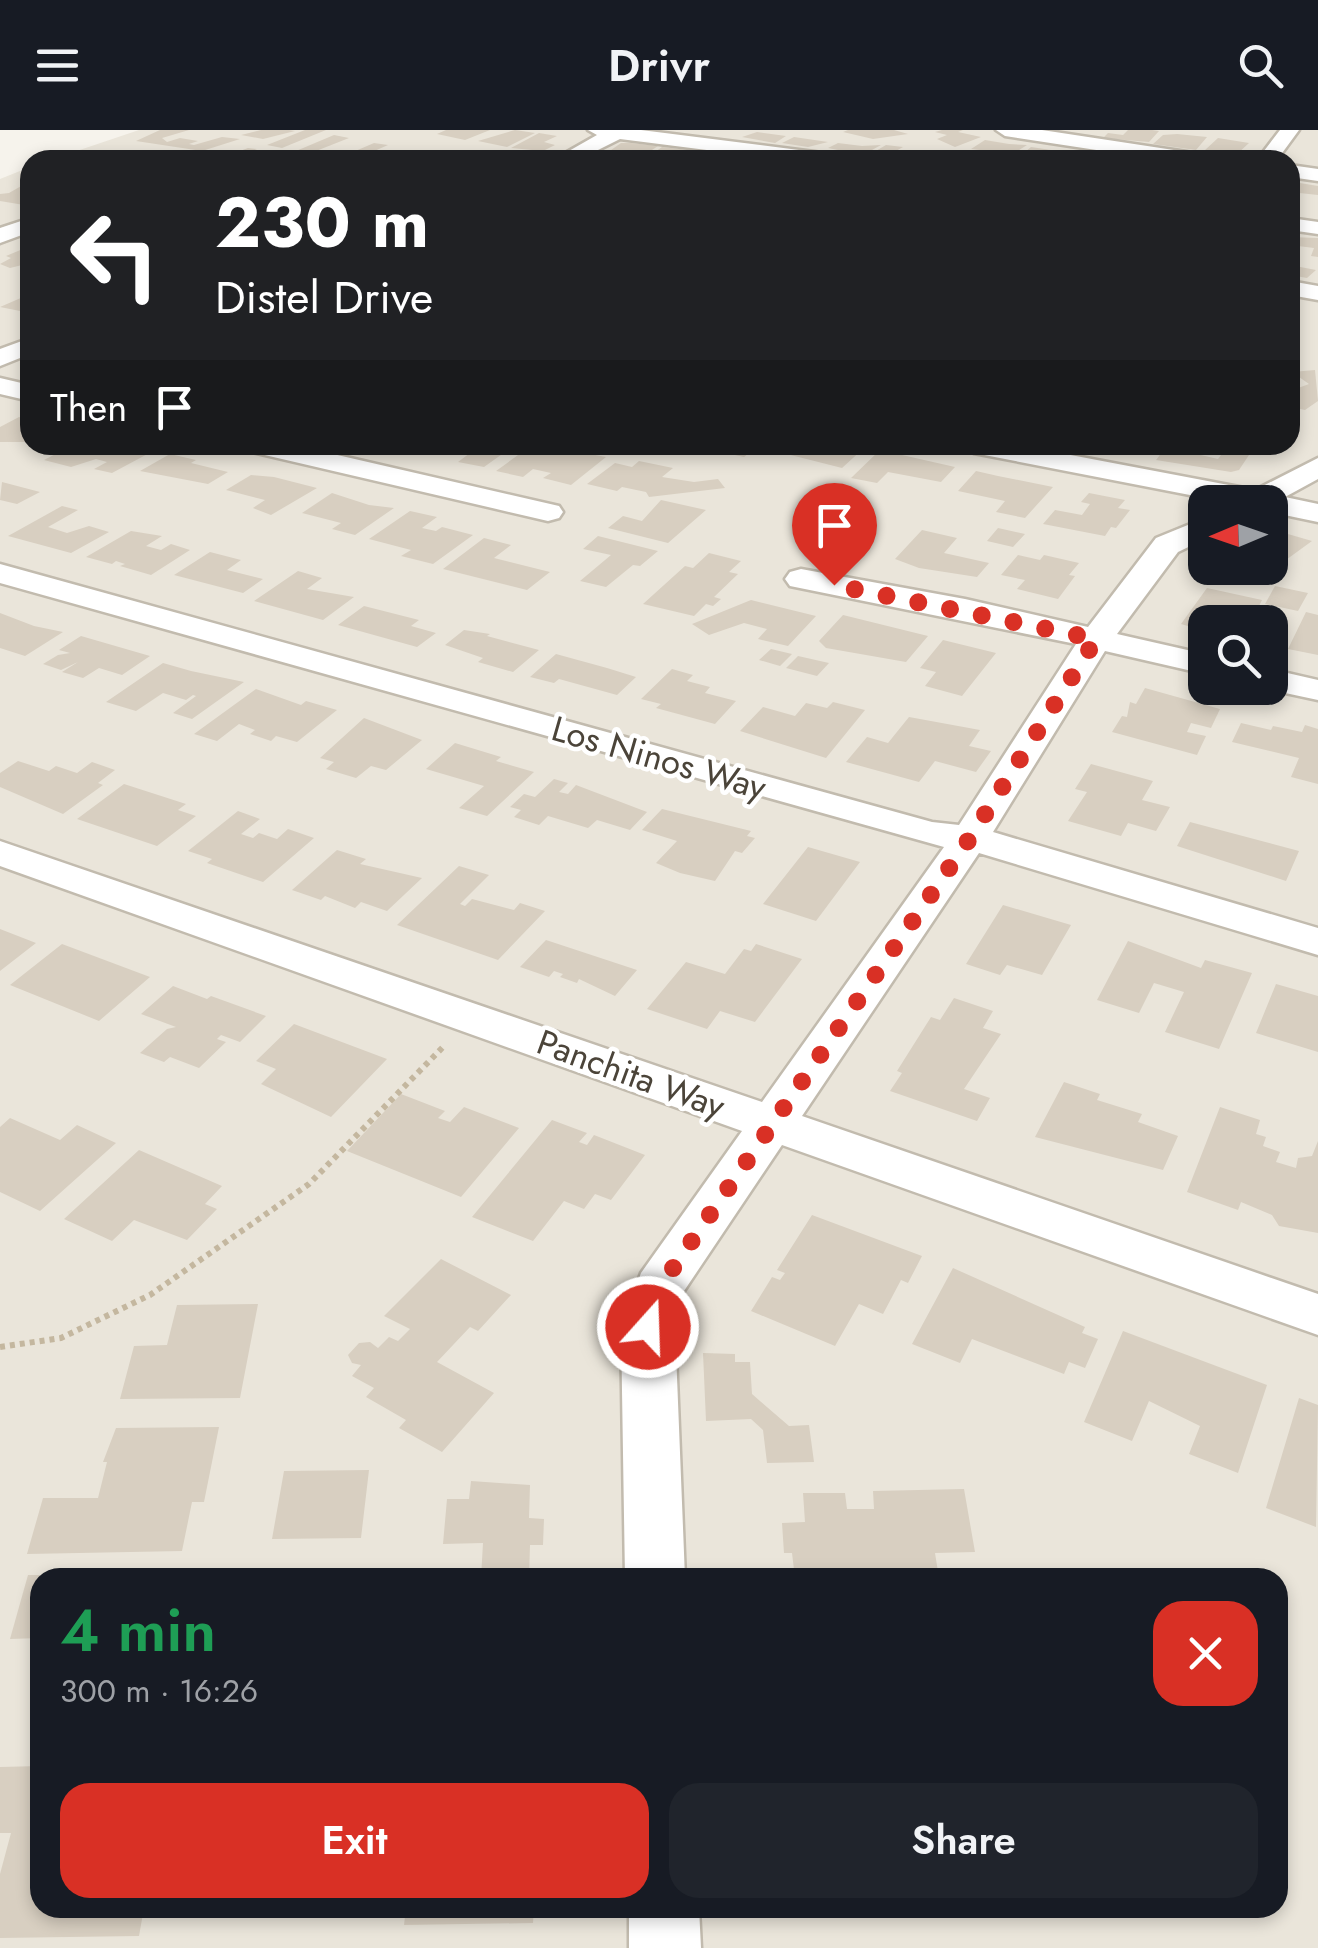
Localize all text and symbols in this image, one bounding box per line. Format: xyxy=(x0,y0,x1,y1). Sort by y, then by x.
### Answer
text: Drivr xyxy=(608,33,710,98)
icon: menu xyxy=(30,38,85,93)
icon: search xyxy=(1233,38,1288,93)
text: 230 m xyxy=(215,172,429,273)
icon: left xyxy=(50,190,180,320)
text: Distel Drive xyxy=(215,265,433,330)
text: Then xyxy=(50,380,127,435)
icon: arrive xyxy=(147,380,202,435)
pin xyxy=(792,483,877,586)
north arrow xyxy=(1188,485,1288,585)
map controls xyxy=(1188,485,1288,705)
icon: arrive xyxy=(807,498,862,553)
button: search xyxy=(1188,605,1288,705)
street label: Los Ninos Way xyxy=(546,704,773,813)
street label: Panchita Way xyxy=(530,1017,732,1131)
position arrow xyxy=(596,1275,700,1379)
text: 4 min xyxy=(60,1587,216,1674)
button: close xyxy=(1153,1601,1258,1706)
text: 300 m · 16:26 xyxy=(60,1668,258,1714)
button: Exit xyxy=(60,1783,649,1898)
button: Share xyxy=(669,1783,1258,1898)

